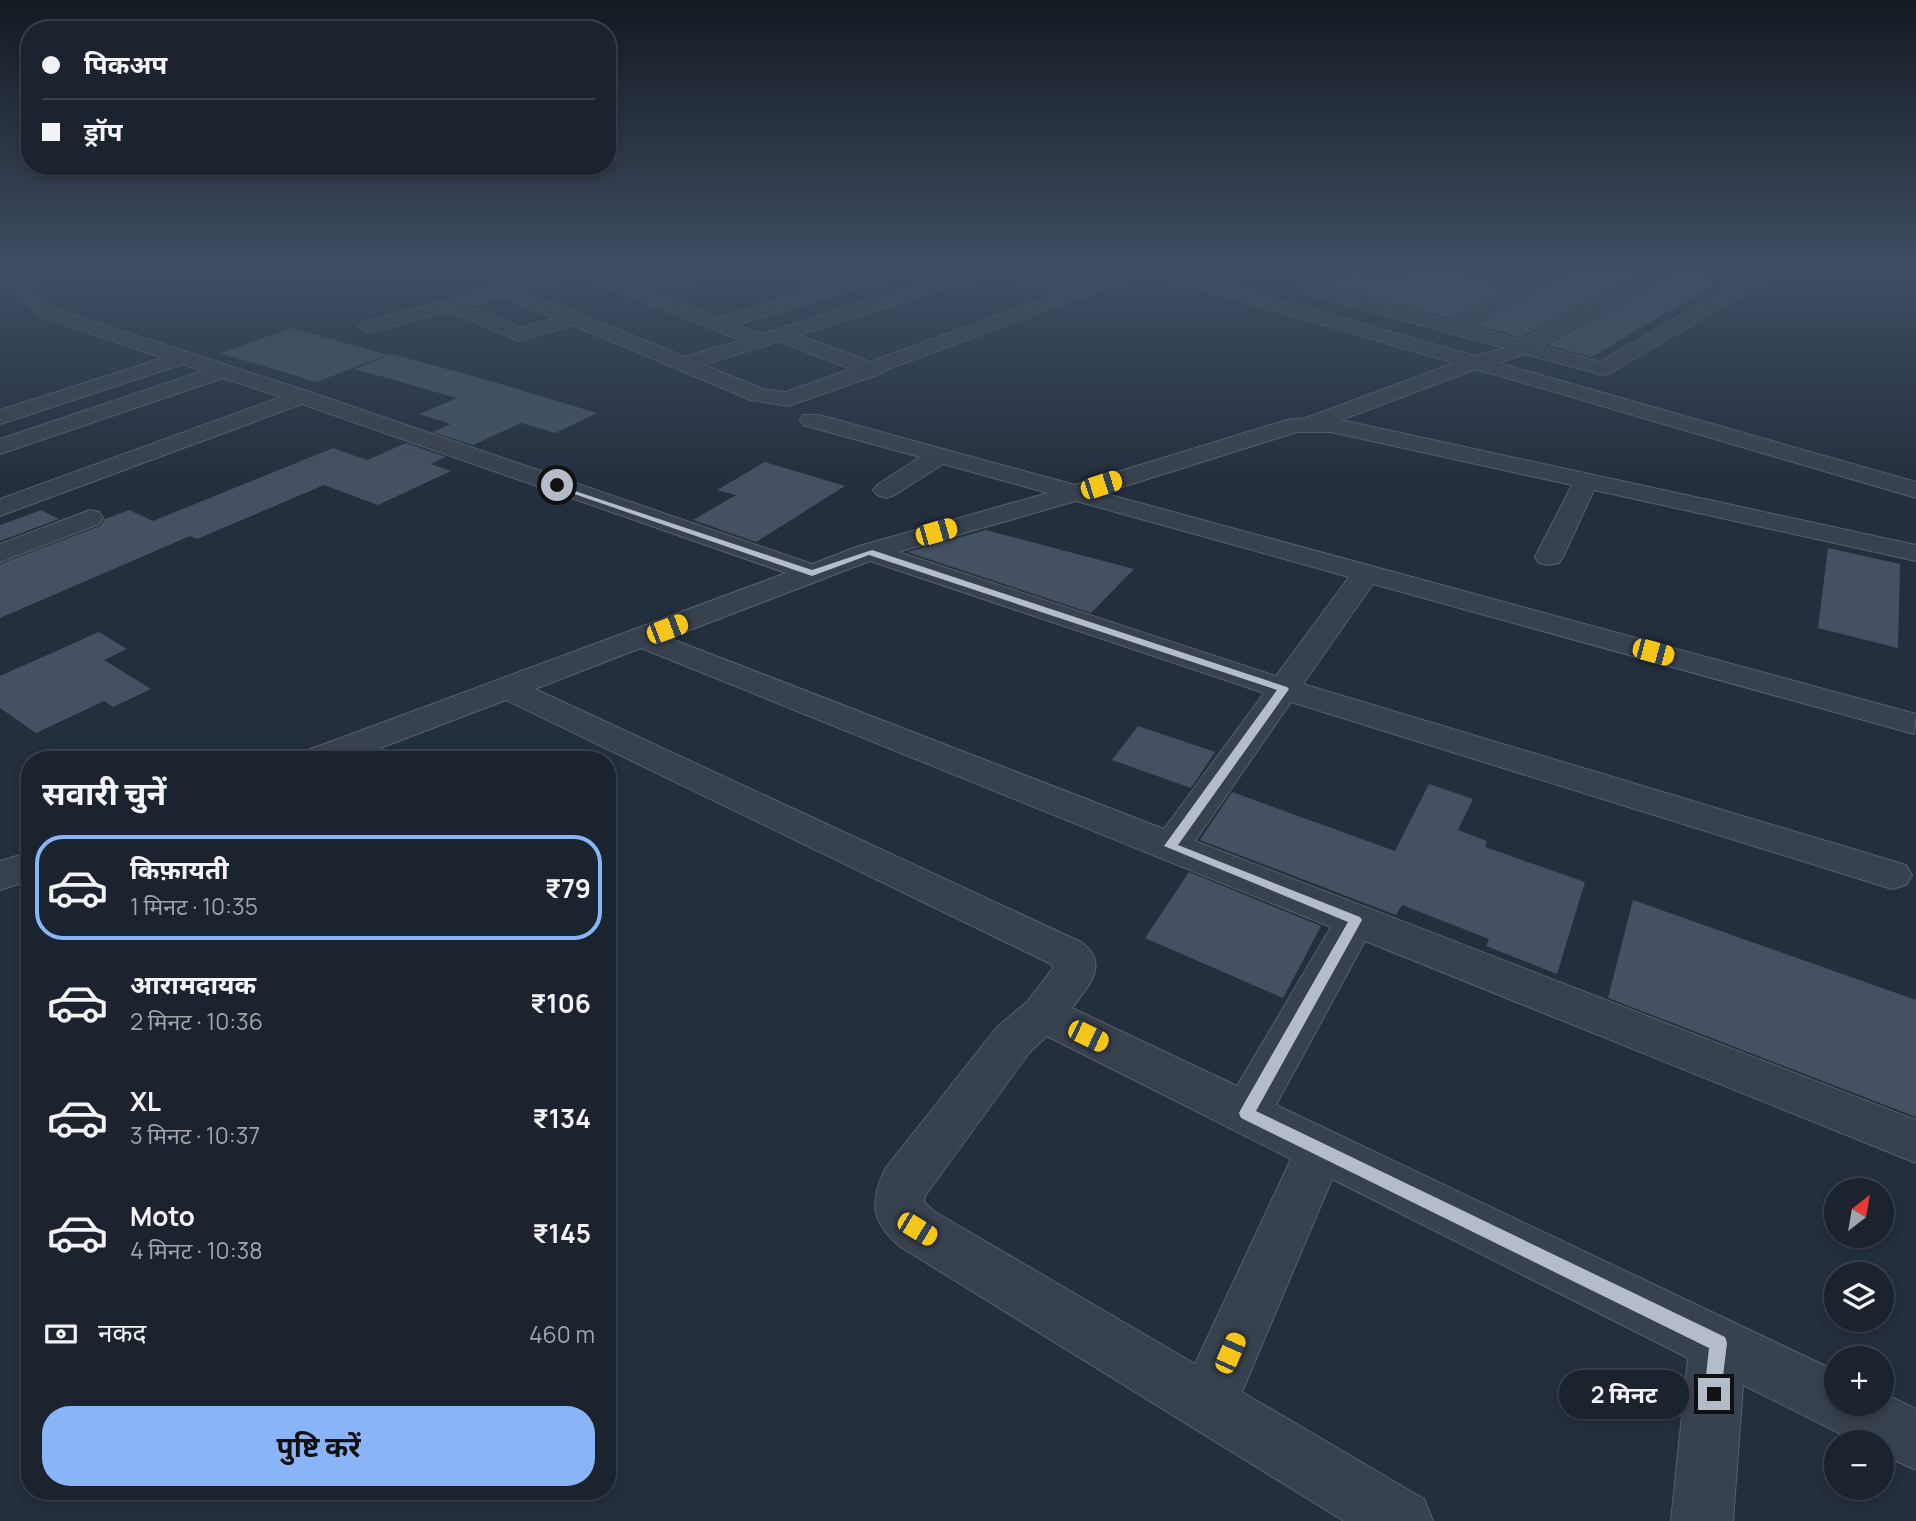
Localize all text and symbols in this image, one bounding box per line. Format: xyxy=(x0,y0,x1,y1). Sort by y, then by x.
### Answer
text: पिकअप xyxy=(84,46,167,82)
text: ड्रॉप xyxy=(84,113,122,149)
route start xyxy=(541,469,573,501)
car xyxy=(1078,469,1125,501)
car xyxy=(913,516,960,548)
car xyxy=(644,612,691,646)
car xyxy=(1630,636,1677,668)
text: सवारी चुनें xyxy=(42,771,166,815)
text: किफ़ायती xyxy=(130,851,229,887)
icon: car xyxy=(46,856,109,919)
text: ₹79 xyxy=(545,870,591,906)
text: 1 मिनट · 10:35 xyxy=(130,890,258,922)
text: आरामदायक xyxy=(130,966,256,1002)
icon: car xyxy=(46,971,109,1034)
text: ₹106 xyxy=(530,985,591,1021)
text: 2 मिनट · 10:36 xyxy=(130,1005,263,1037)
car xyxy=(1065,1017,1112,1055)
text: XL xyxy=(130,1083,161,1119)
icon: car xyxy=(46,1086,109,1149)
text: ₹134 xyxy=(533,1100,591,1136)
text: 3 मिनट · 10:37 xyxy=(130,1119,260,1151)
north arrow xyxy=(1824,1178,1894,1248)
map controls xyxy=(1824,1178,1894,1500)
text: Moto xyxy=(130,1198,195,1234)
icon: car xyxy=(46,1201,109,1264)
car xyxy=(894,1209,941,1249)
text: ₹145 xyxy=(532,1215,591,1251)
text: 4 मिनट · 10:38 xyxy=(130,1234,263,1266)
button: layers xyxy=(1824,1262,1894,1332)
text: नकद xyxy=(98,1314,146,1350)
icon: cash xyxy=(42,1315,80,1353)
text: 460 m xyxy=(529,1318,595,1350)
car xyxy=(1212,1330,1249,1376)
button: + xyxy=(1824,1346,1894,1416)
callout: 2 मिनट xyxy=(1560,1370,1690,1418)
text: 2 मिनट xyxy=(1591,1378,1657,1410)
route end xyxy=(1698,1378,1730,1410)
button: पुष्टि करें xyxy=(42,1406,595,1486)
button: − xyxy=(1824,1430,1894,1500)

